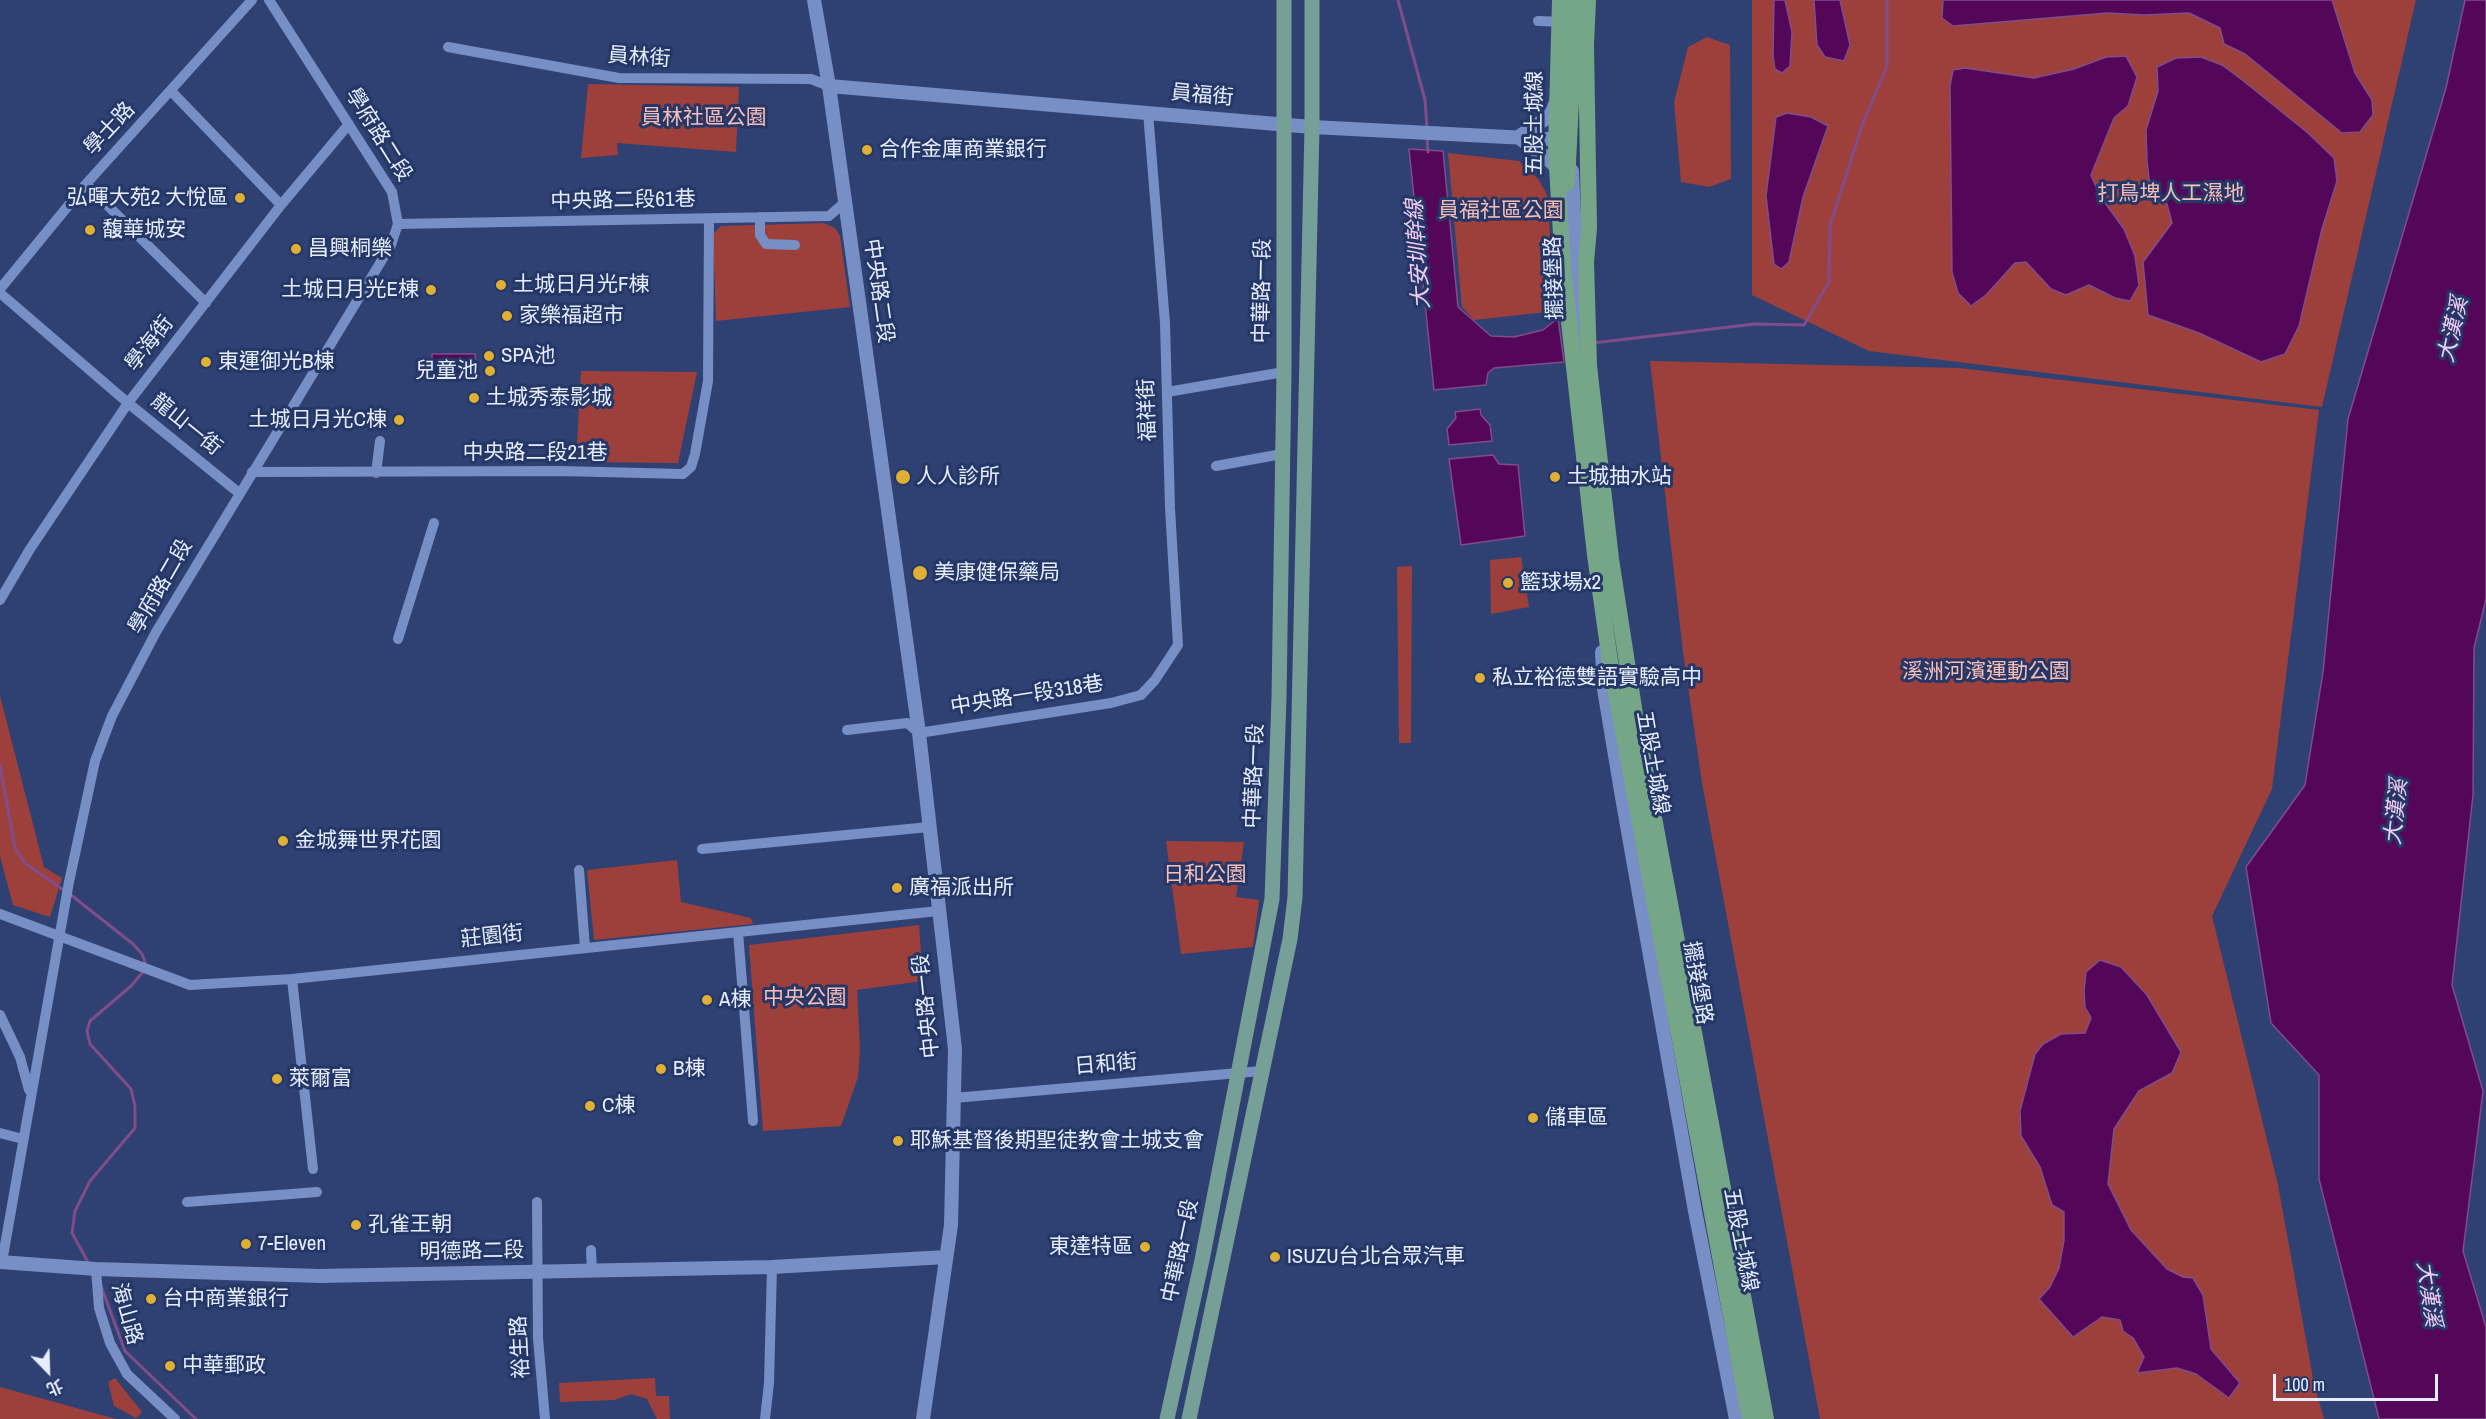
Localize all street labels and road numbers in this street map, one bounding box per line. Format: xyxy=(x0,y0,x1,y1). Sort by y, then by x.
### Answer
street label: 員林街 xyxy=(607,43,671,73)
street label: 五股土城線 xyxy=(1522,71,1548,175)
street label: 員福街 xyxy=(1170,81,1234,111)
street label: 學府路二段 xyxy=(339,84,417,186)
street label: 學士路 xyxy=(79,97,141,161)
street label: 中央路二段61巷 xyxy=(550,187,696,215)
street label: 擺接堡路 xyxy=(1541,236,1569,320)
street label: 中央路二段 xyxy=(858,237,898,345)
street label: 中華路一段 xyxy=(1249,238,1277,344)
street label: 學海街 xyxy=(121,311,179,377)
street label: 福祥街 xyxy=(1134,378,1162,442)
street label: 龍山一街 xyxy=(145,389,227,461)
street label: 中央路二段21巷 xyxy=(462,440,608,466)
street label: 學府路二段 xyxy=(124,535,198,639)
street label: 中央路一段318巷 xyxy=(949,671,1105,721)
street label: 五股土城線 xyxy=(1630,709,1674,817)
street label: 中華路一段 xyxy=(1241,723,1269,829)
street label: 莊園街 xyxy=(459,921,525,953)
street label: 擺接堡路 xyxy=(1677,939,1717,1027)
street label: 中央路一段 xyxy=(909,952,945,1060)
street label: 日和街 xyxy=(1074,1050,1138,1080)
street label: 五股土城線 xyxy=(1718,1186,1762,1294)
street label: 中華路一段 xyxy=(1158,1197,1204,1305)
street label: 明德路二段 xyxy=(419,1238,525,1266)
street label: 海山路 xyxy=(105,1280,147,1348)
street label: 裕生路 xyxy=(507,1315,535,1379)

